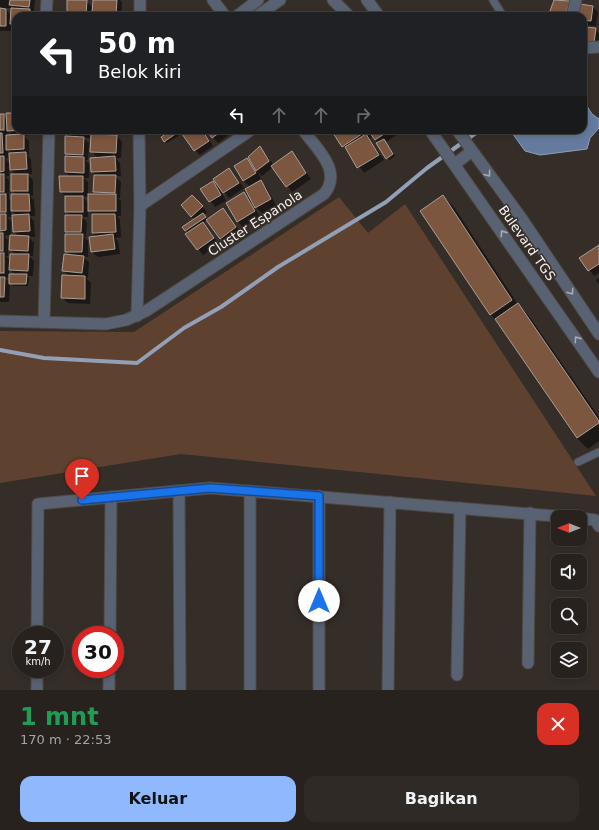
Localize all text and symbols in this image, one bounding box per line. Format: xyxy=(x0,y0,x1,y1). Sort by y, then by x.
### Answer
text: 50 m xyxy=(98,27,176,60)
icon: left xyxy=(32,28,84,80)
text: Belok kiri xyxy=(98,61,181,82)
icon: left xyxy=(226,104,248,126)
icon: ahead xyxy=(268,104,290,126)
icon: ahead xyxy=(310,104,332,126)
icon: right xyxy=(352,104,374,126)
one-way arrow xyxy=(483,169,490,176)
street label: Cluster Espanola xyxy=(205,187,305,259)
street label: Bulevard TGS xyxy=(496,203,558,283)
one-way arrow xyxy=(501,230,508,237)
one-way arrow xyxy=(566,287,573,294)
one-way arrow xyxy=(575,337,582,344)
pin xyxy=(65,459,99,500)
icon: arrive xyxy=(71,465,93,487)
north arrow xyxy=(551,510,587,546)
map controls xyxy=(551,510,587,678)
button: sound xyxy=(551,554,587,590)
position arrow xyxy=(298,580,340,622)
button: search xyxy=(551,598,587,634)
speed limit sign: 30 xyxy=(72,626,124,678)
text: 27 xyxy=(24,635,52,659)
button: layers xyxy=(551,642,587,678)
text: km/h xyxy=(25,656,51,667)
text: 1 mnt xyxy=(20,703,99,731)
button: close xyxy=(537,703,579,745)
text: 170 m · 22:53 xyxy=(20,732,111,747)
button: Keluar xyxy=(20,776,296,822)
button: Bagikan xyxy=(304,776,579,822)

